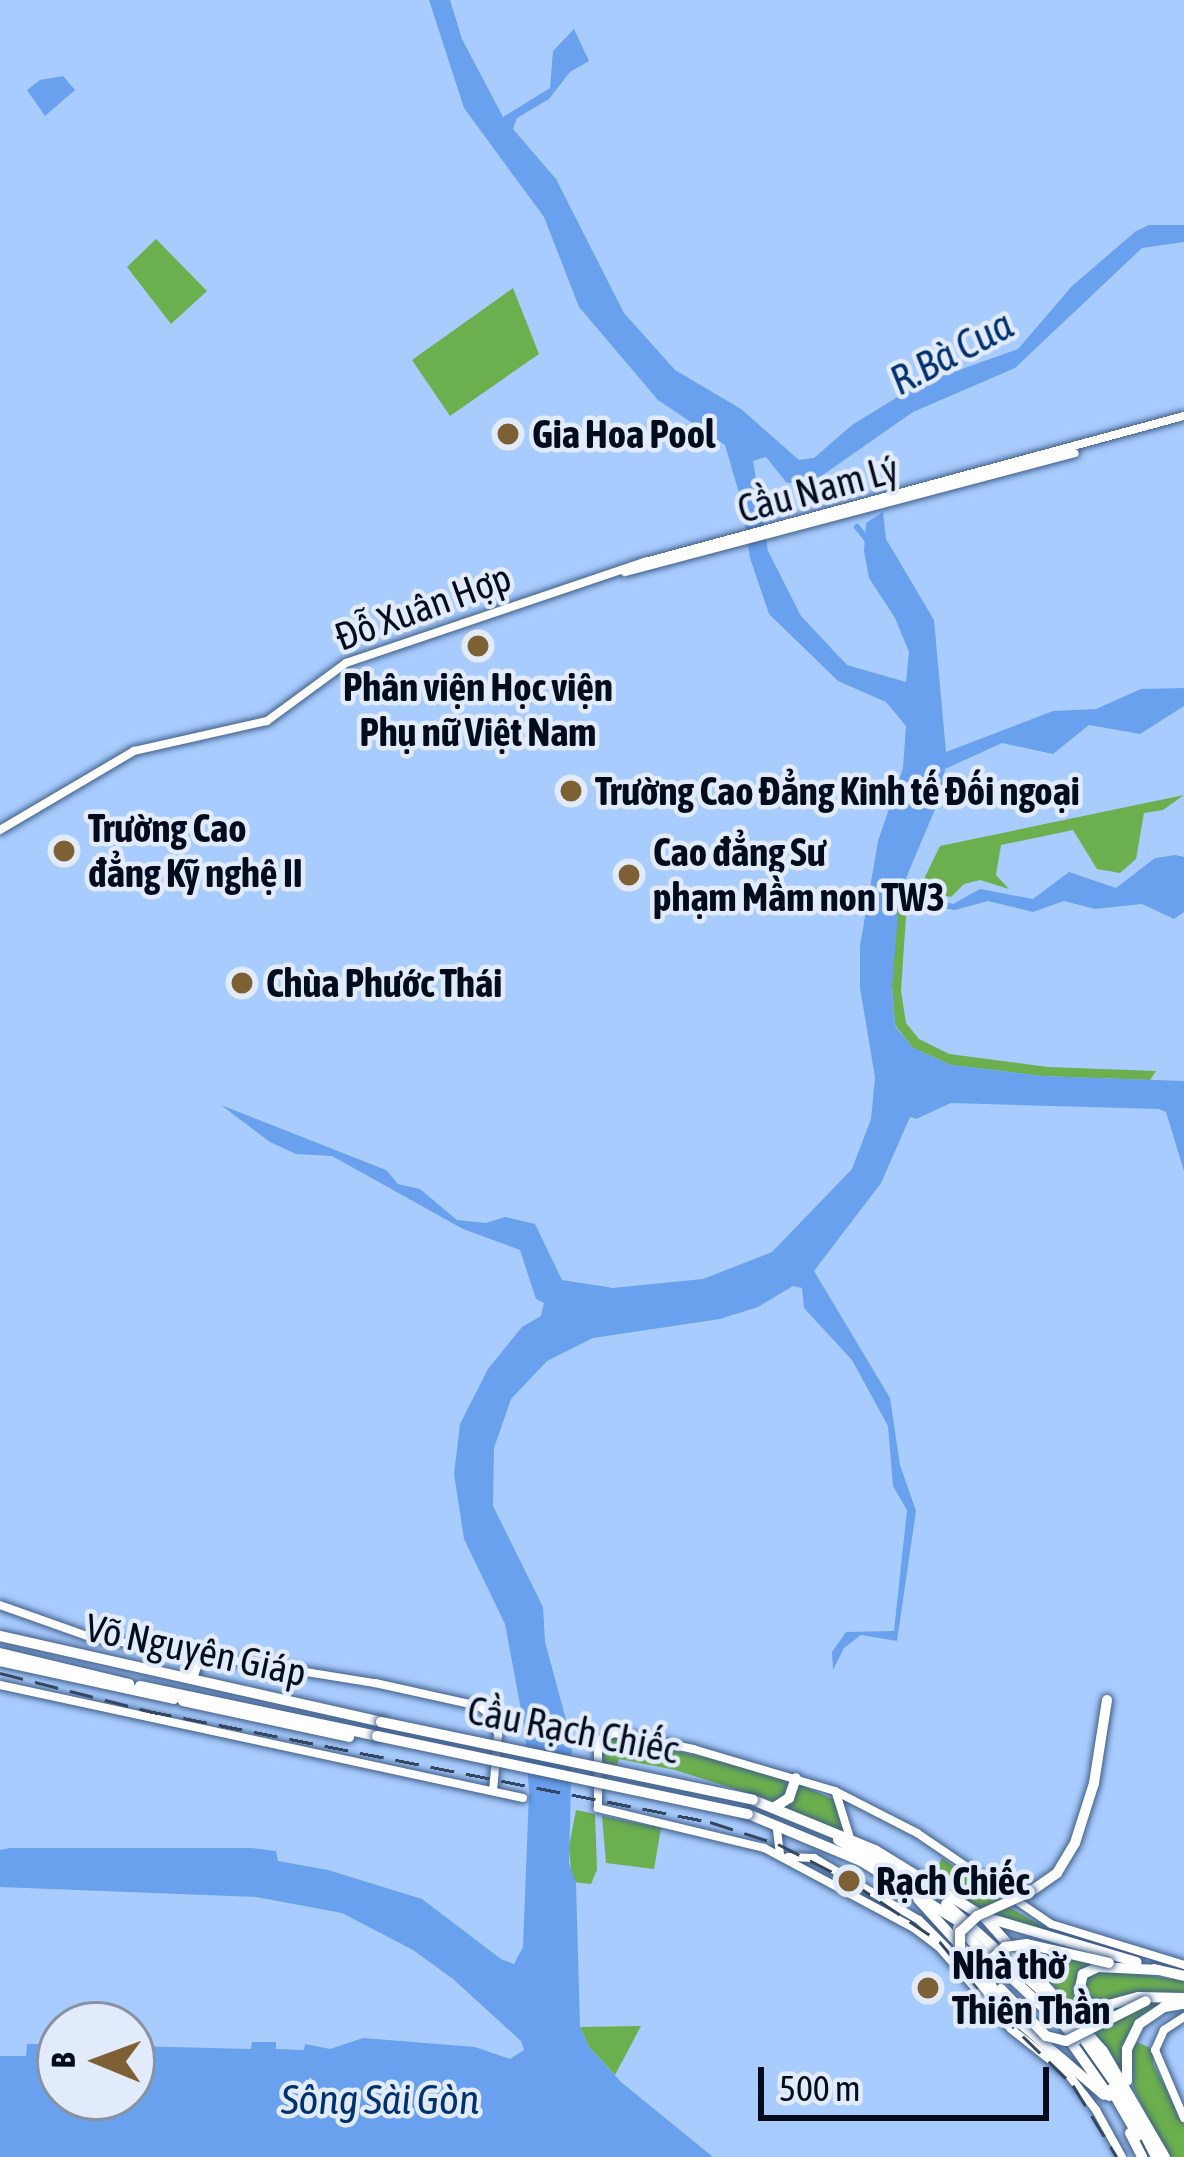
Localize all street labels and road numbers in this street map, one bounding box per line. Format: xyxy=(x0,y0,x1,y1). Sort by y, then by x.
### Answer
street label: Cầu Nam Lý xyxy=(733,445,903,533)
street label: Đỗ Xuân Hợp xyxy=(329,554,517,660)
street label: Võ Nguyên Giáp xyxy=(82,1604,310,1696)
street label: Cầu Rạch Chiếc xyxy=(464,1687,682,1773)

